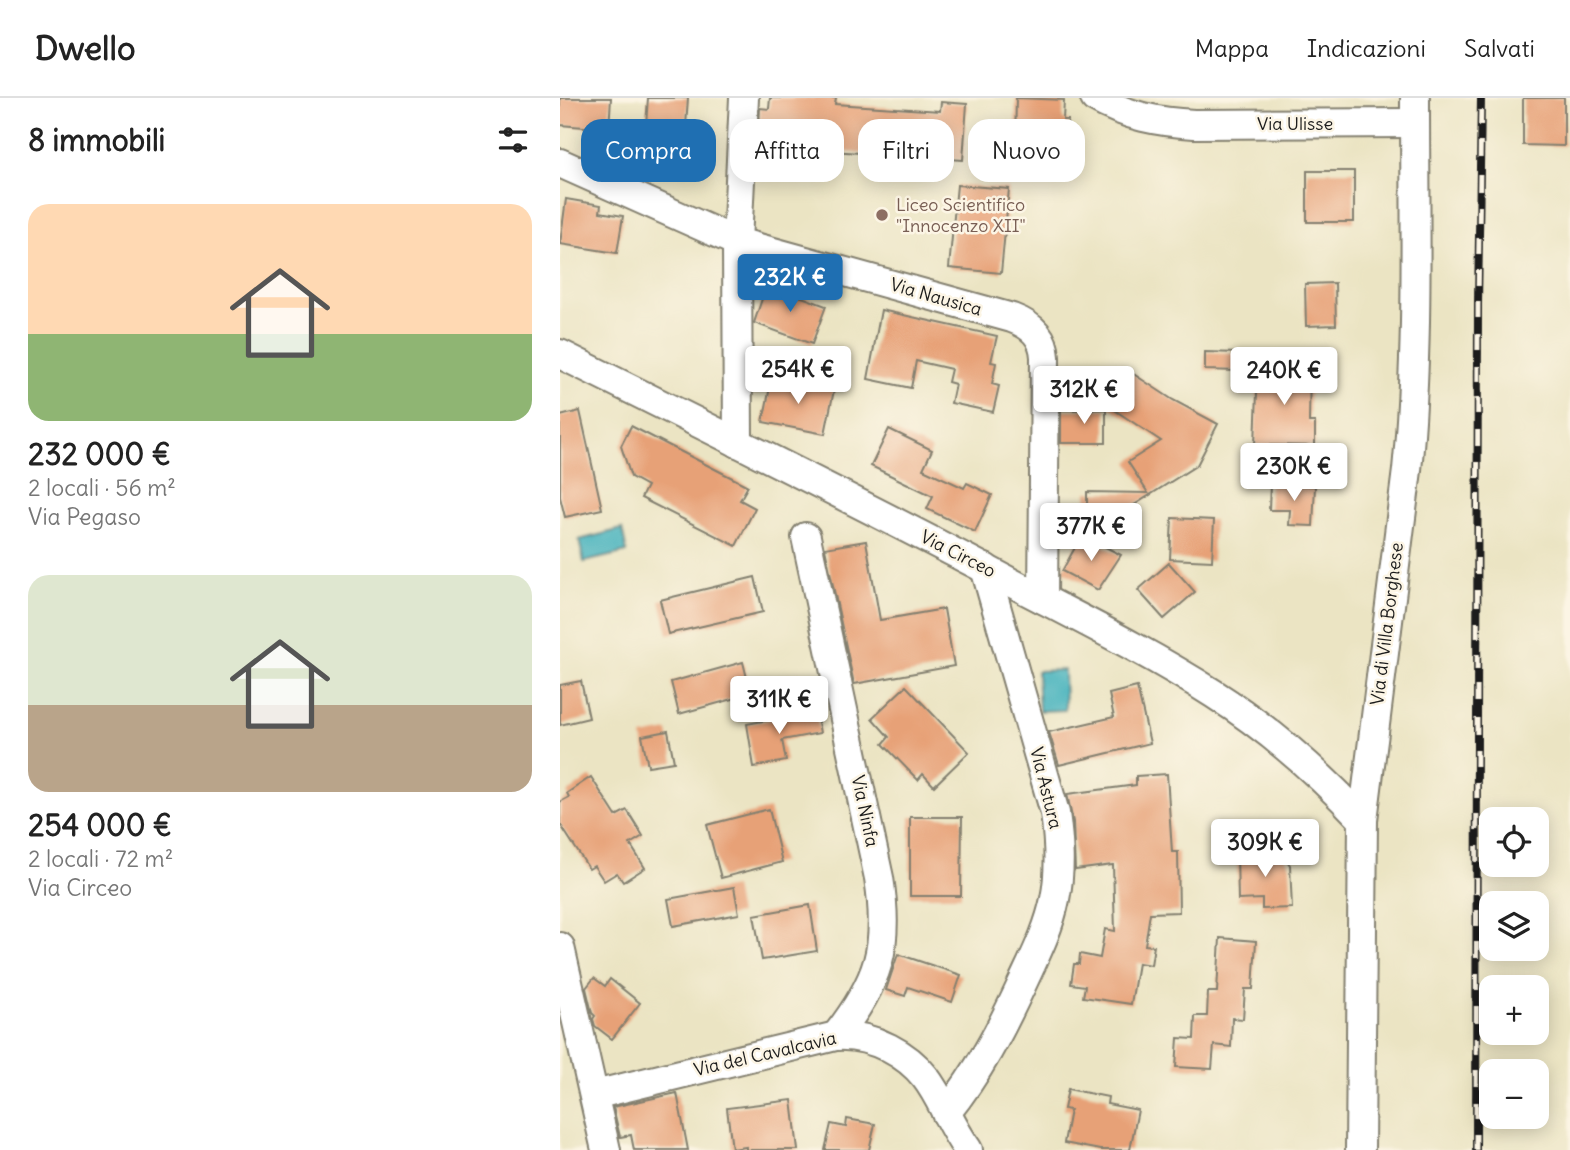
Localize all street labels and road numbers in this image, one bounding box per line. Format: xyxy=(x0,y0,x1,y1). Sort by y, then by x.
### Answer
street label: Via Ulisse xyxy=(1257,112,1333,135)
street label: Via Nausica xyxy=(888,272,985,321)
street label: Via Circeo xyxy=(917,525,1000,582)
street label: Via di Villa Borghese xyxy=(1365,541,1408,707)
street label: Via Astura xyxy=(1025,745,1068,831)
street label: Via Ninfa xyxy=(847,773,884,849)
street label: Via del Cavalcavia xyxy=(691,1026,838,1081)

